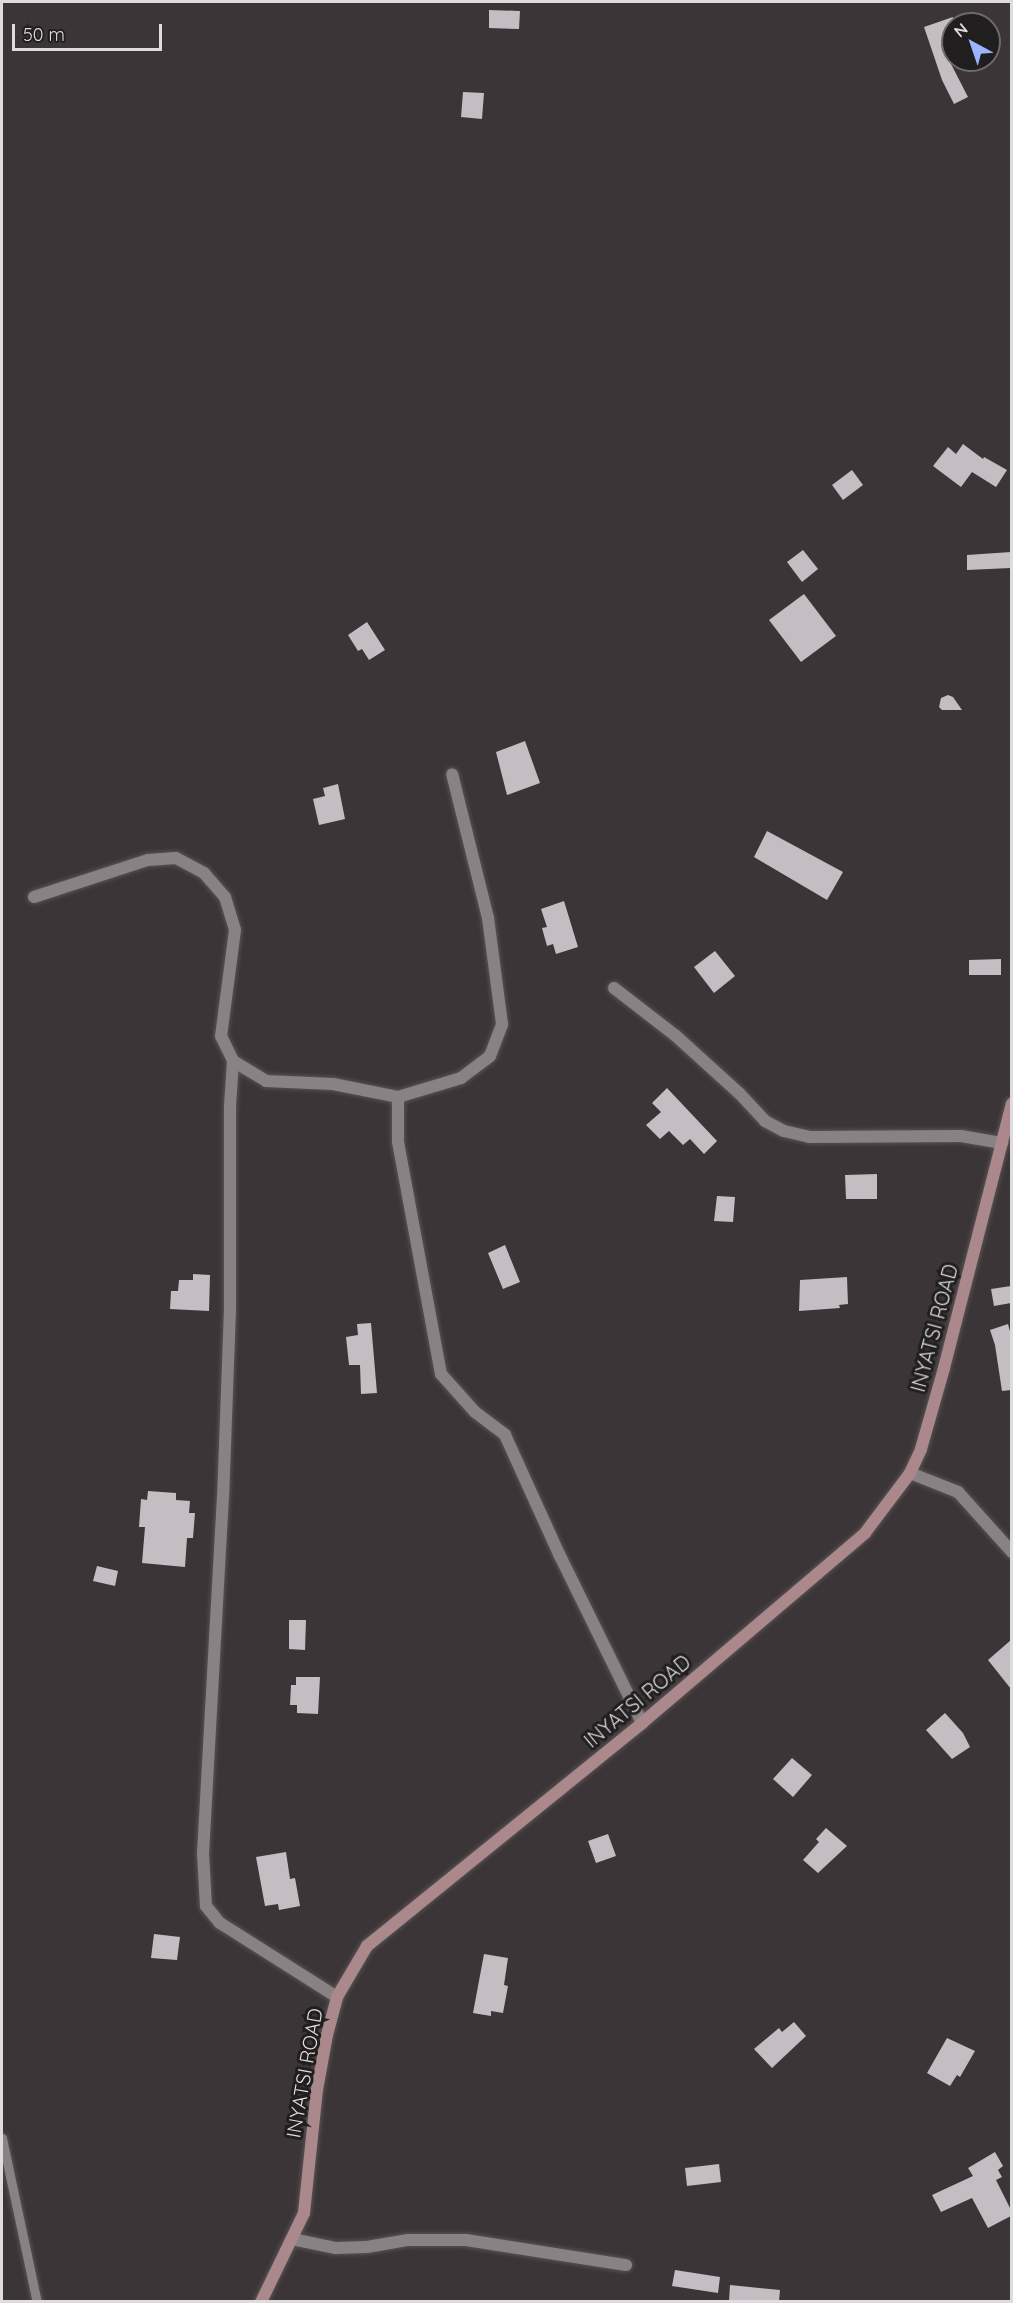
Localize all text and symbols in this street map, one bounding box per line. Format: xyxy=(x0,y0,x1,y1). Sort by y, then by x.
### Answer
scale bar xyxy=(15,12,165,50)
north arrow xyxy=(941,12,1001,72)
text: N xyxy=(950,18,972,41)
text: 50 m xyxy=(23,23,65,46)
street label: INYATSI ROAD xyxy=(905,1261,963,1395)
street label: INYATSI ROAD xyxy=(579,1650,695,1752)
street label: INYATSI ROAD xyxy=(281,2006,327,2140)

